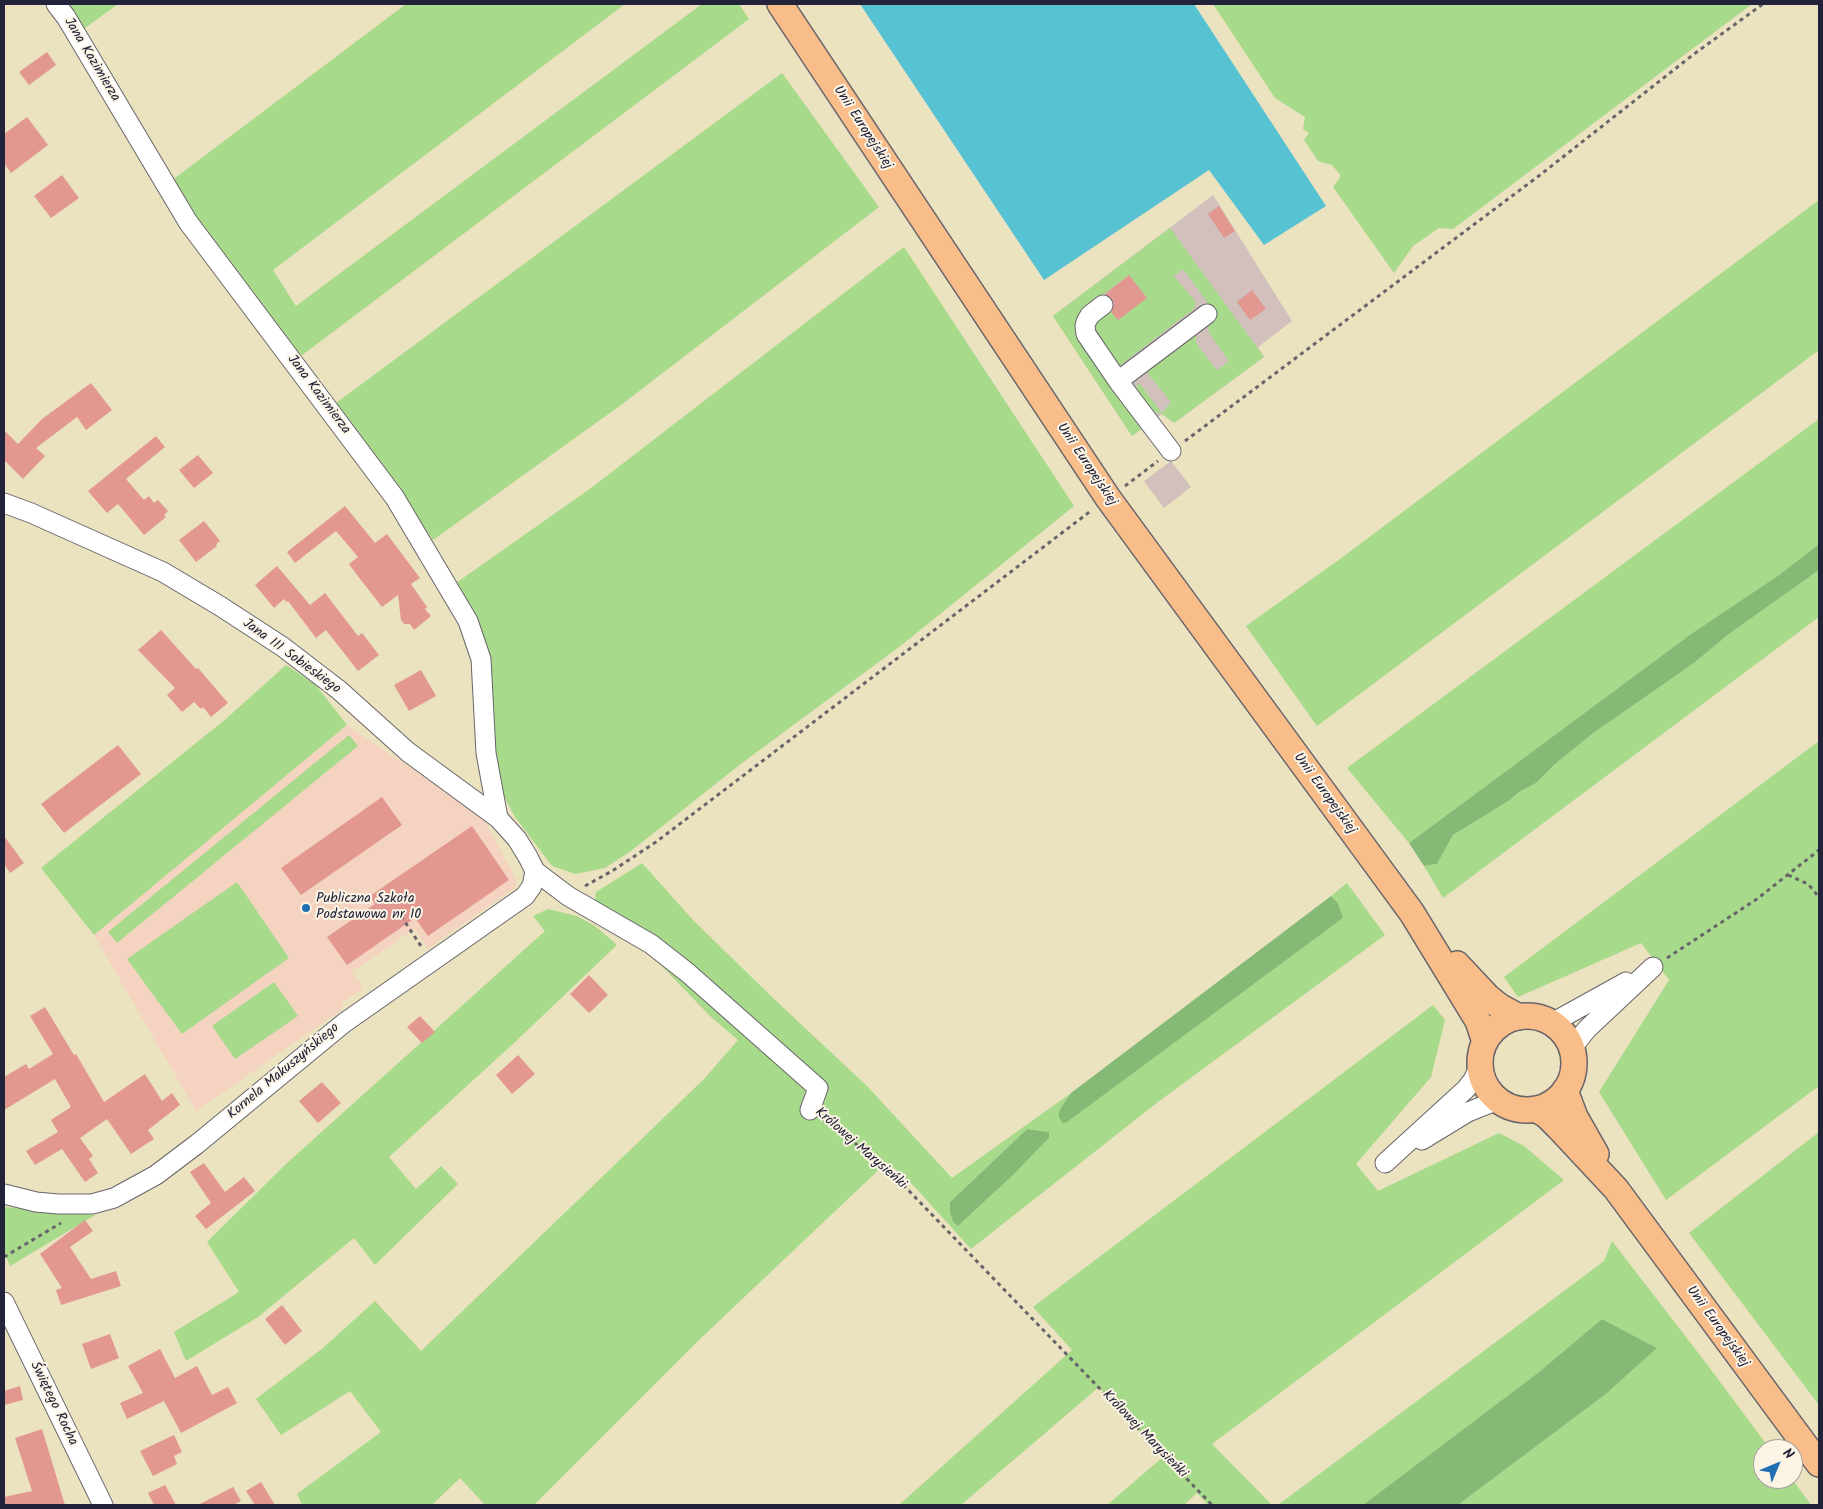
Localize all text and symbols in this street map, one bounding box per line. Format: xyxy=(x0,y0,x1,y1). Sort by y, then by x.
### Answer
street label: Jana Kazimierza xyxy=(59,15,123,105)
street label: Unii Europejskiej xyxy=(829,83,895,173)
street label: Jana Kazimierza xyxy=(283,352,353,438)
street label: Unii Europejskiej xyxy=(1052,420,1120,510)
street label: Jana III Sobieskiego xyxy=(239,616,343,698)
street label: Unii Europejskiej xyxy=(1289,750,1359,838)
place label: Publiczna Szkoła Podstawowa nr 10 xyxy=(316,892,421,924)
marker: Publiczna Szkoła Podstawowa nr 10 xyxy=(300,902,312,914)
street label: Kornela Makuszyńskiego xyxy=(225,1020,343,1124)
street label: Królowej Marysieńki xyxy=(811,1105,909,1193)
street label: Unii Europejskiej xyxy=(1682,1283,1752,1371)
street label: Świętego Rocha xyxy=(25,1359,81,1449)
street label: Królowej Marysieńki xyxy=(1098,1388,1190,1482)
north arrow xyxy=(1753,1439,1803,1489)
text: N xyxy=(1777,1443,1799,1465)

